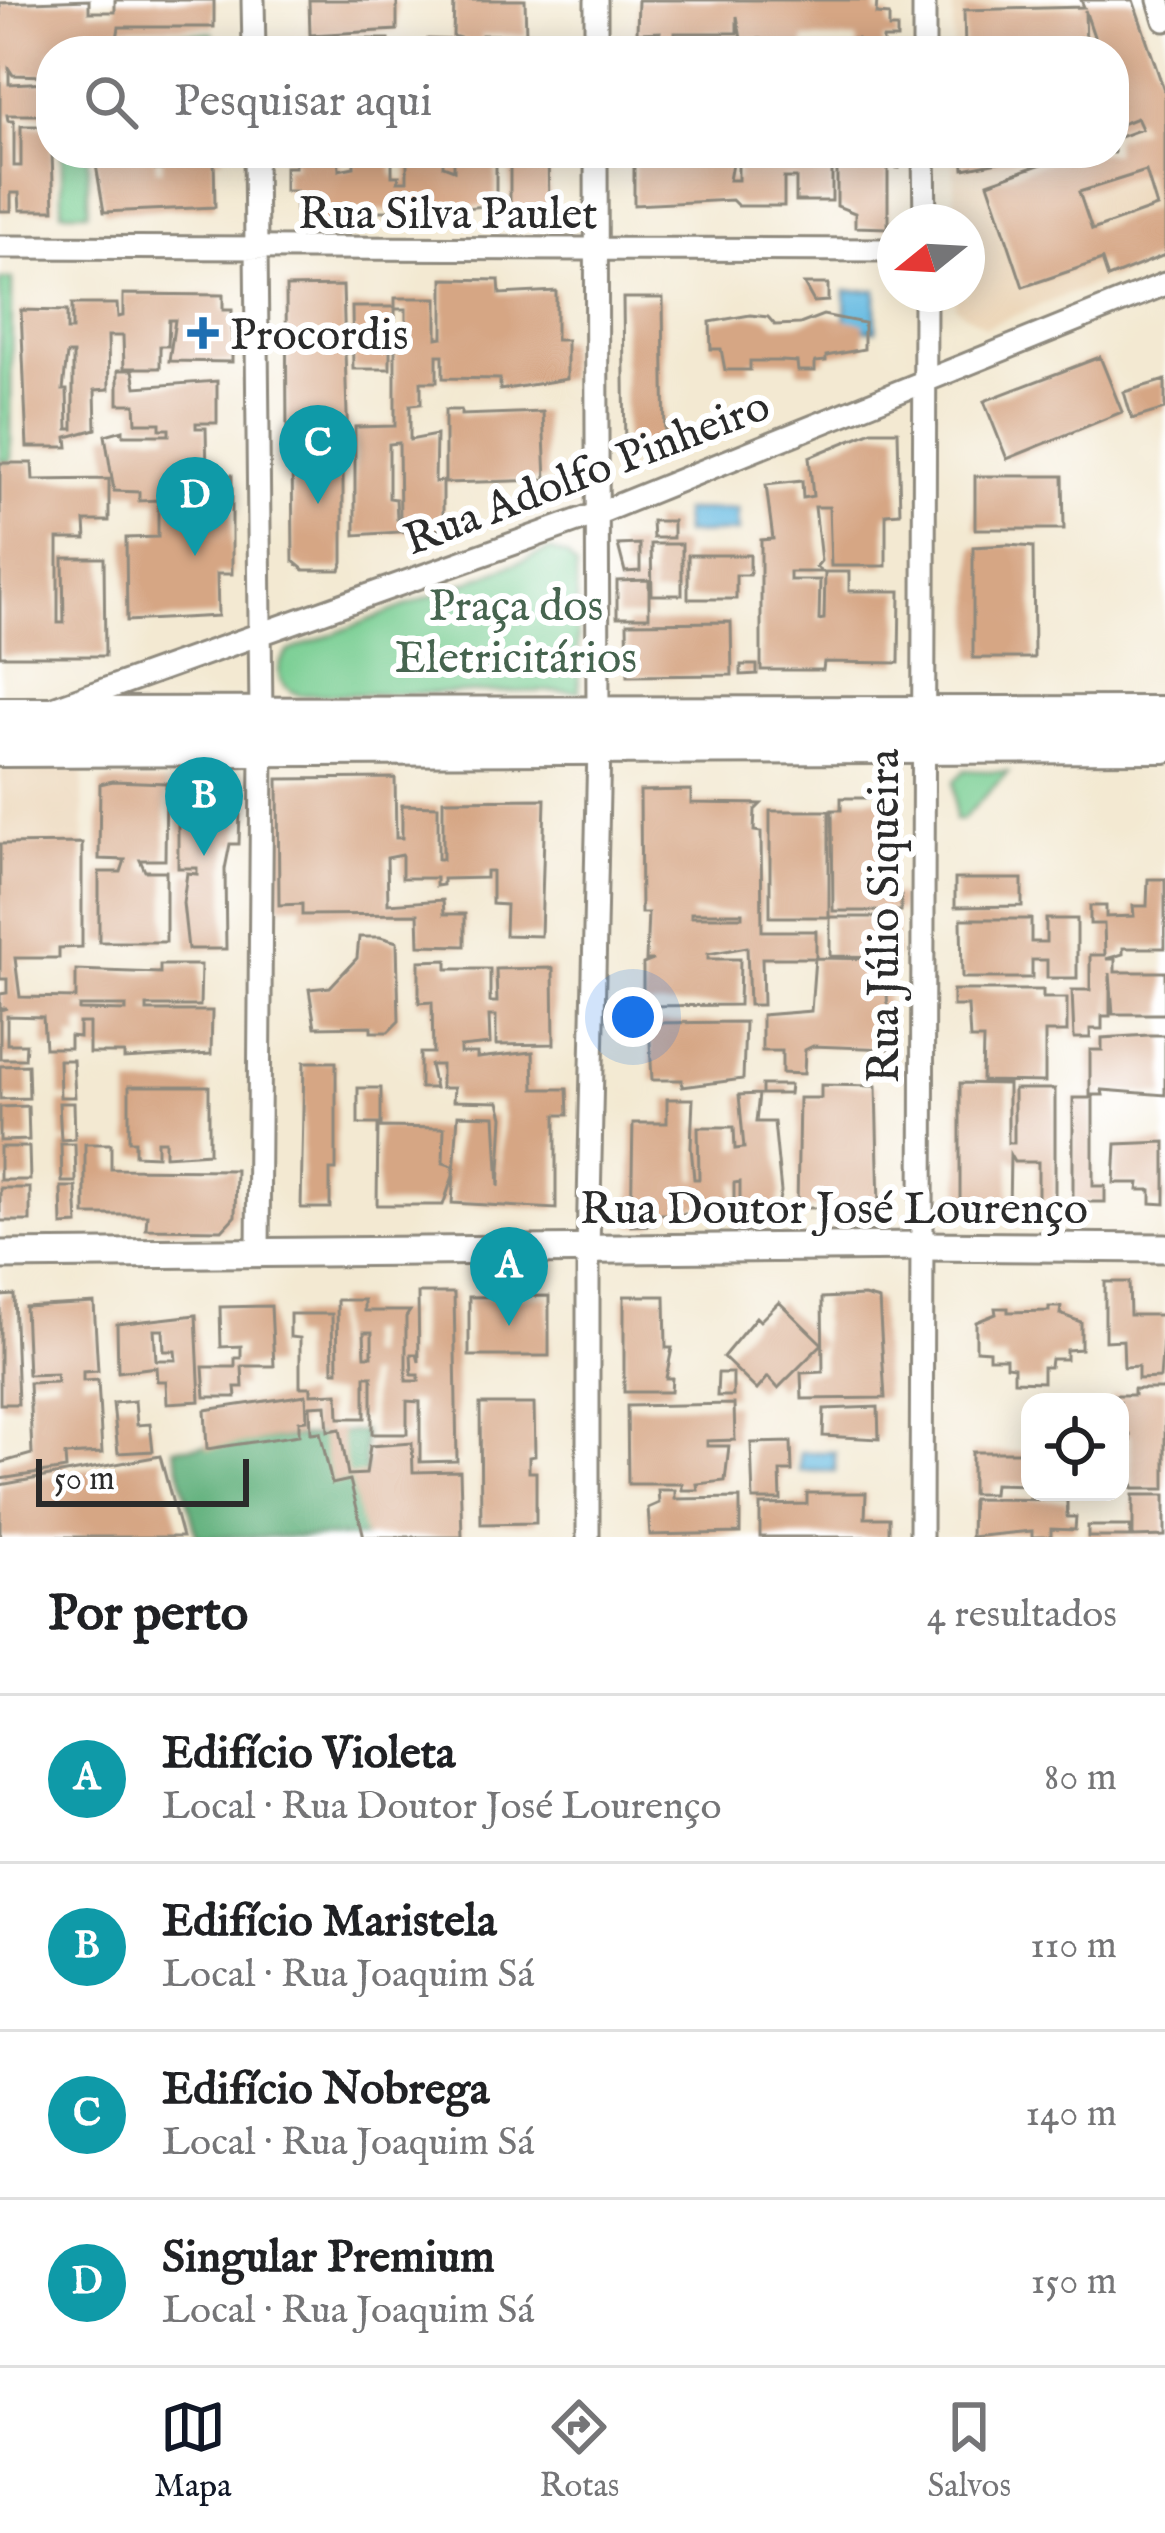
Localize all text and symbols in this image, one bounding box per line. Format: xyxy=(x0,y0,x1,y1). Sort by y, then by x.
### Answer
search box xyxy=(36,36,1129,168)
icon: search xyxy=(78,69,144,135)
text: Pesquisar aqui xyxy=(174,74,432,131)
street label: Rua Silva Paulet xyxy=(298,187,598,244)
north arrow xyxy=(877,204,985,312)
place label: Procordis xyxy=(230,308,409,365)
marker: Procordis xyxy=(187,317,219,349)
street label: Rua Adolfo Pinheiro xyxy=(396,378,778,570)
pin: C xyxy=(279,405,357,504)
pin: D xyxy=(156,457,234,556)
park label: Praça dos Eletricitários xyxy=(395,579,637,688)
street label: Rua Júlio Siqueira xyxy=(857,748,914,1083)
pin: B xyxy=(165,757,243,856)
your location xyxy=(603,987,663,1047)
street label: Rua Doutor José Lourenço xyxy=(580,1182,1088,1239)
pin: A xyxy=(470,1227,548,1326)
map controls xyxy=(1021,1393,1129,1501)
button: locate xyxy=(1021,1393,1129,1501)
scale bar xyxy=(36,1453,249,1506)
text: 50 m xyxy=(54,1459,115,1501)
text: Por perto xyxy=(48,1583,248,1648)
text: 4 resultados xyxy=(927,1591,1117,1640)
text: Edifício Violeta xyxy=(162,1726,456,1783)
text: A xyxy=(74,1754,100,1803)
text: 80 m xyxy=(1044,1754,1117,1803)
text: Local · Rua Doutor José Lourenço xyxy=(162,1783,722,1832)
text: Edifício Maristela xyxy=(162,1894,497,1951)
text: B xyxy=(74,1922,100,1971)
text: 110 m xyxy=(1030,1922,1117,1971)
text: Local · Rua Joaquim Sá xyxy=(162,1951,534,2000)
text: Edifício Nobrega xyxy=(162,2062,489,2119)
text: C xyxy=(73,2090,101,2139)
text: 140 m xyxy=(1026,2090,1117,2139)
text: Local · Rua Joaquim Sá xyxy=(162,2119,534,2168)
text: Singular Premium xyxy=(162,2230,495,2287)
text: D xyxy=(71,2258,103,2307)
text: 150 m xyxy=(1031,2258,1117,2307)
text: Local · Rua Joaquim Sá xyxy=(162,2287,534,2336)
tab: Mapa xyxy=(154,2394,231,2508)
tab: Rotas xyxy=(540,2394,619,2508)
tab: Salvos xyxy=(927,2394,1011,2508)

